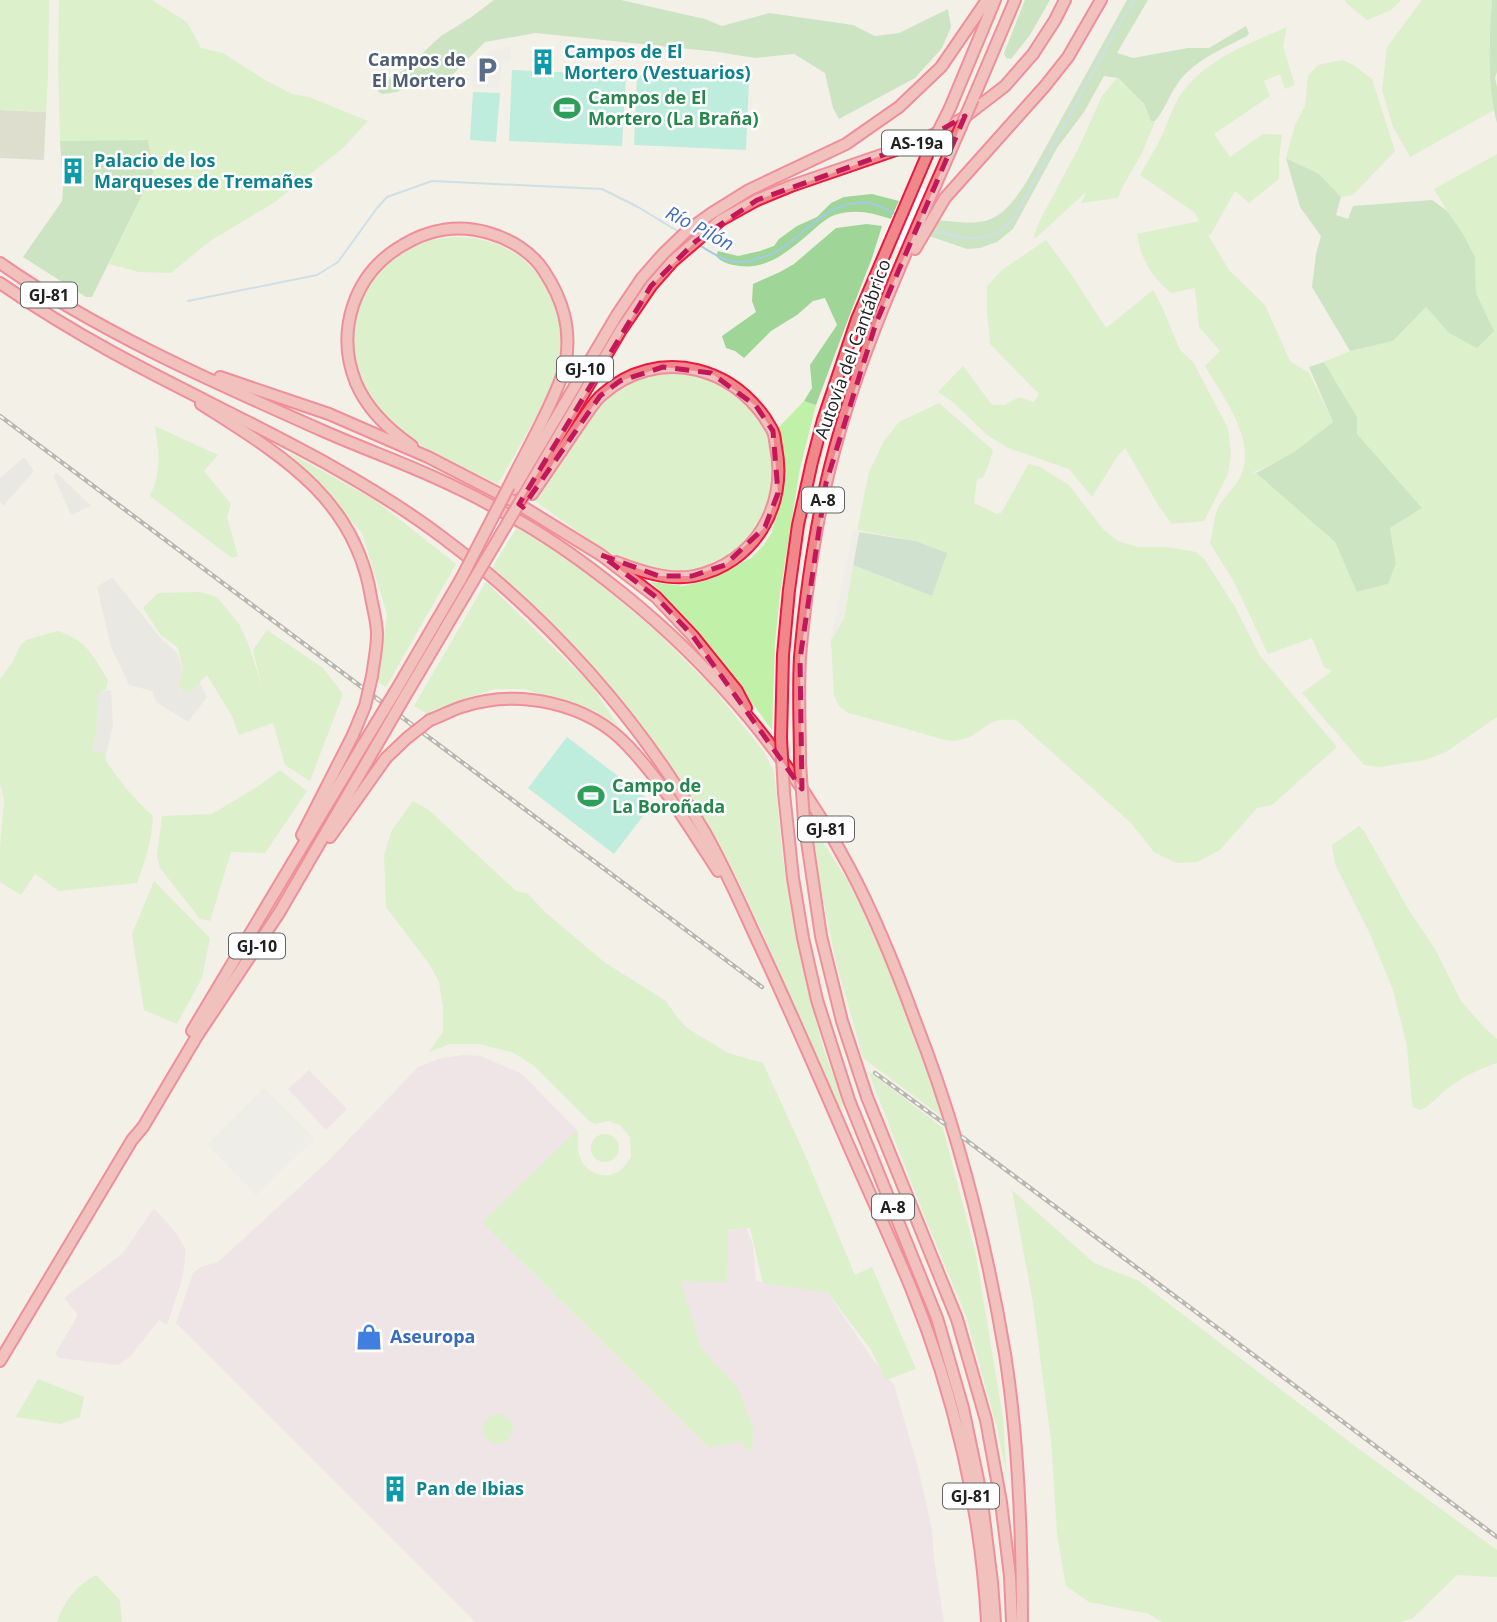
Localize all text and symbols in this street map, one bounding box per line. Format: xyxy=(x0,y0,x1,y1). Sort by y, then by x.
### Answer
place label: Campos de El Mortero (Vestuarios) xyxy=(564,39,751,84)
place label: Campos de El Mortero xyxy=(368,47,466,92)
building icon: Campos de El Mortero (Vestuarios) xyxy=(528,47,558,77)
parking icon: Campos de El Mortero xyxy=(472,55,502,85)
place label: Campos de El Mortero (La Braña) xyxy=(588,85,759,130)
sports icon: Campos de El Mortero (La Braña) xyxy=(552,93,582,123)
road number: AS-19a xyxy=(882,130,952,155)
place label: Palacio de los Marqueses de Tremañes xyxy=(94,148,313,193)
building icon: Palacio de los Marqueses de Tremañes xyxy=(58,156,88,186)
water label: Río Pilón xyxy=(662,199,738,257)
street label: Autovía del Cantábrico xyxy=(808,256,896,442)
road number: GJ-81 xyxy=(21,282,77,308)
road number: GJ-10 xyxy=(557,356,613,382)
road number: A-8 xyxy=(802,488,844,512)
place label: Campo de La Boroñada xyxy=(612,773,725,818)
sports icon: Campo de La Boroñada xyxy=(576,781,606,811)
road number: GJ-81 xyxy=(798,816,854,842)
road number: GJ-10 xyxy=(229,934,285,958)
road number: A-8 xyxy=(872,1194,914,1219)
shop icon: Aseuropa xyxy=(354,1322,384,1352)
place label: Aseuropa xyxy=(390,1324,475,1348)
building icon: Pan de Ibias xyxy=(380,1474,410,1504)
place label: Pan de Ibias xyxy=(416,1476,524,1500)
road number: GJ-81 xyxy=(943,1484,999,1508)

